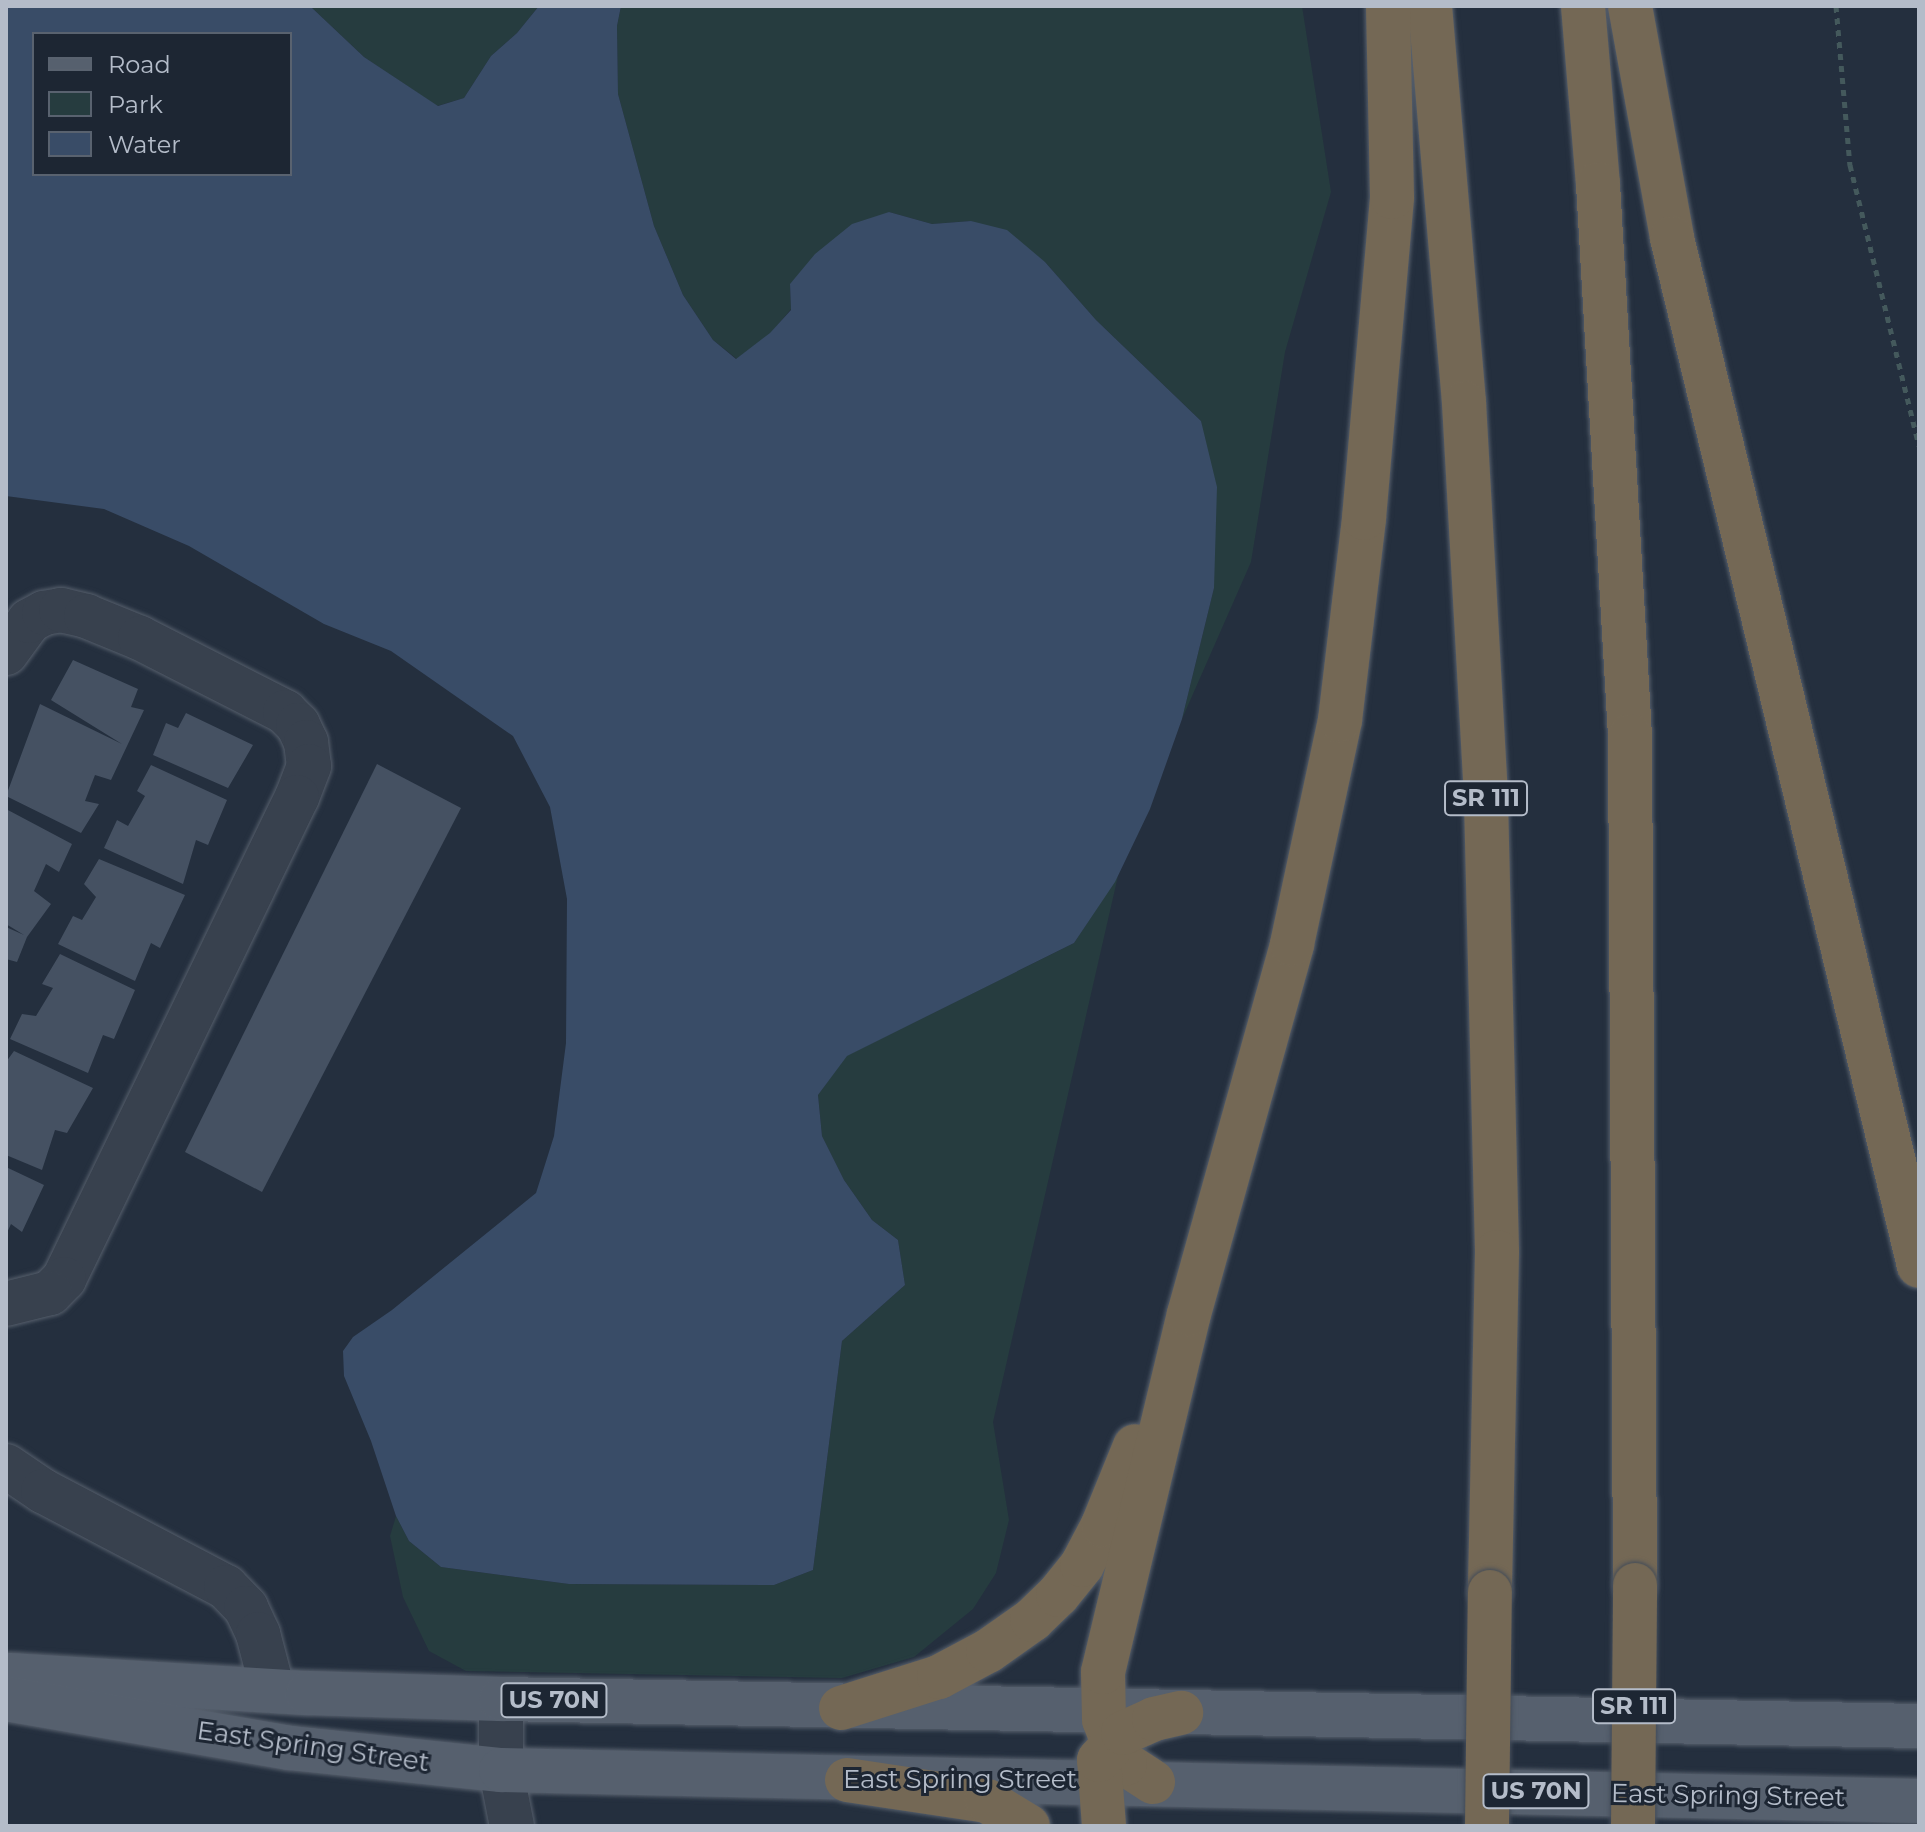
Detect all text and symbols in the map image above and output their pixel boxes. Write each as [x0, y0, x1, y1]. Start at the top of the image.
legend [32, 32, 292, 176]
text: Road [108, 50, 171, 79]
text: Park [108, 90, 163, 119]
text: Water [108, 130, 181, 159]
road number: SR 111 [1444, 778, 1528, 818]
road number: US 70N [500, 1680, 608, 1720]
road number: SR 111 [1592, 1686, 1676, 1726]
street label: East Spring Street [195, 1715, 431, 1779]
street label: East Spring Street [843, 1764, 1077, 1796]
road number: US 70N [1482, 1771, 1590, 1811]
street label: East Spring Street [1611, 1778, 1845, 1814]

